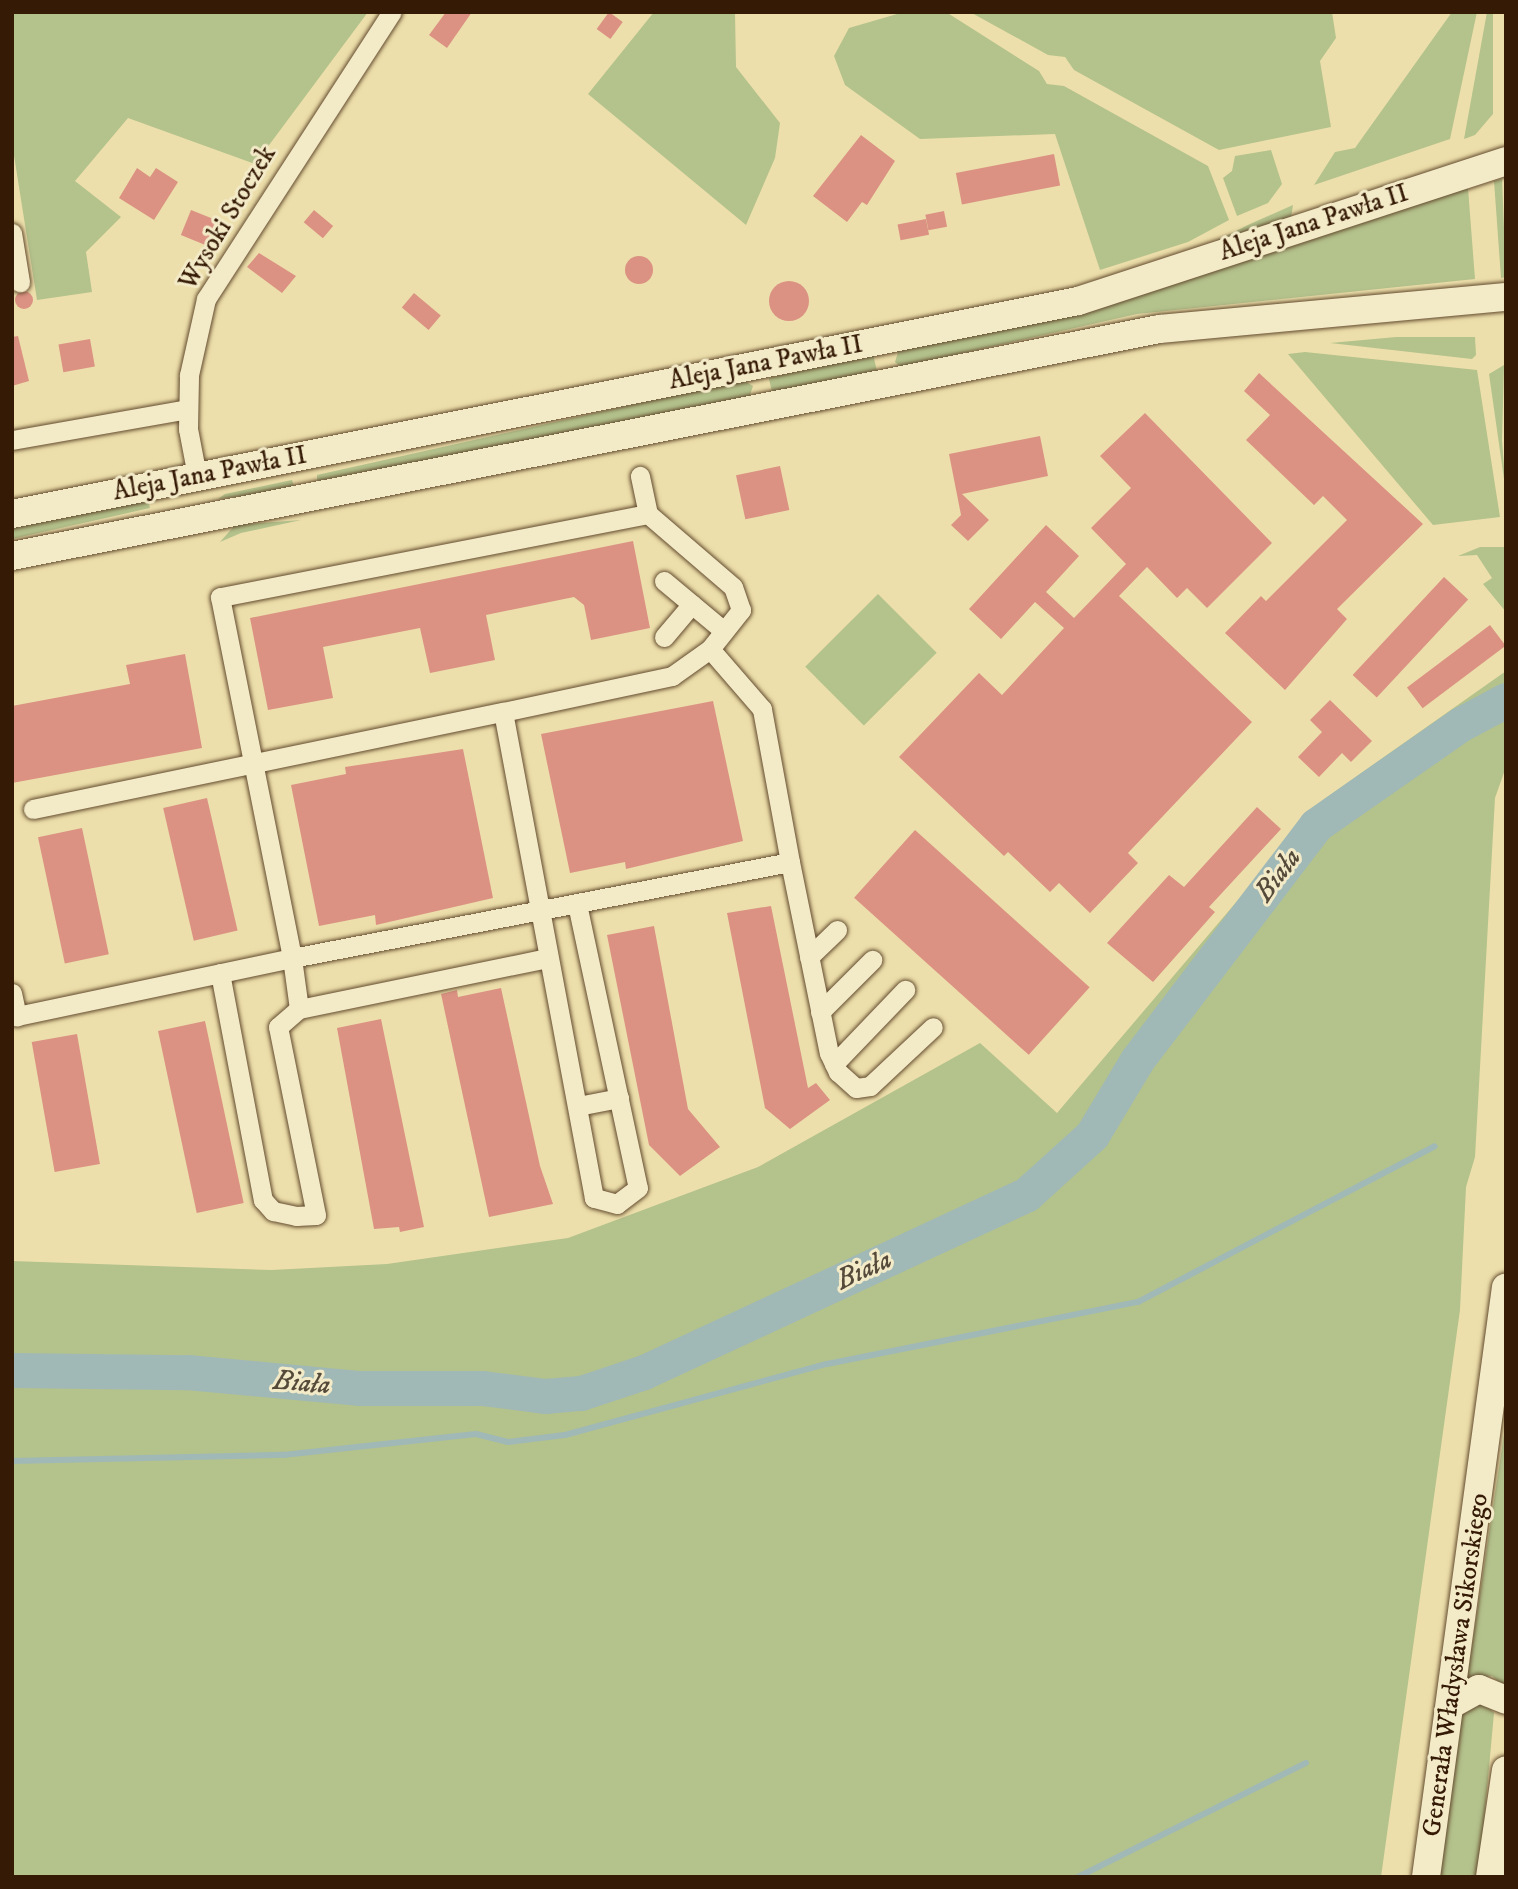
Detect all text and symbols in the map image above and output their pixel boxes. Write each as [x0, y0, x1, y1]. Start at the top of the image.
street label: Wysoki Stoczek [173, 140, 283, 296]
street label: Aleja Jana Pawła II [1215, 178, 1413, 268]
street label: Aleja Jana Pawła II [666, 329, 866, 397]
street label: Aleja Jana Pawła II [110, 440, 310, 508]
water label: Biała [1247, 842, 1309, 908]
water label: Biała [831, 1243, 897, 1297]
water label: Biała [272, 1364, 332, 1402]
street label: Generała Władysława Sikorskiego [1416, 1491, 1496, 1839]

